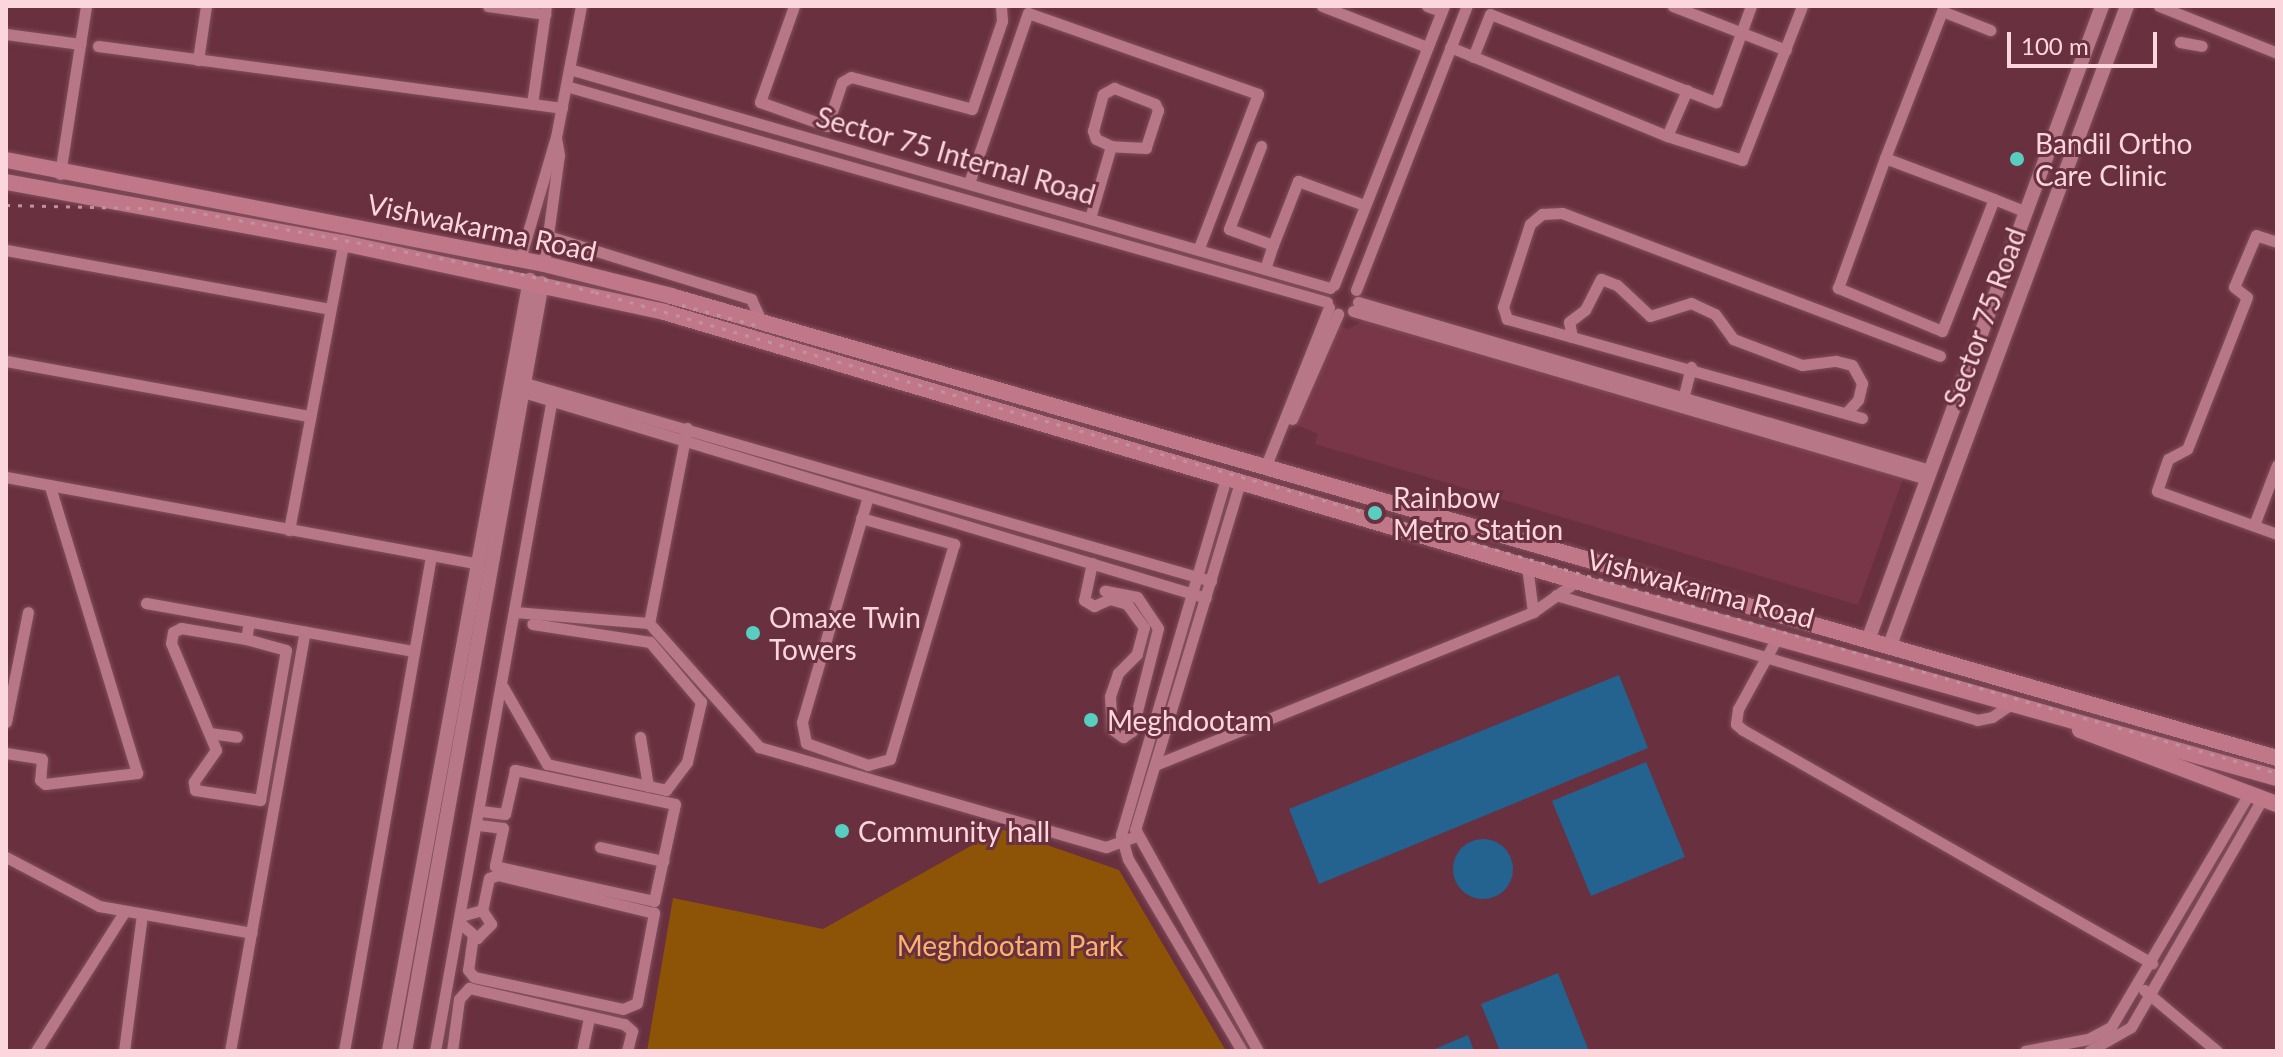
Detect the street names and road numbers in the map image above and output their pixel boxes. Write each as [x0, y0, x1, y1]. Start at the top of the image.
street label: Sector 75 Internal Road [812, 99, 1100, 211]
street label: Vishwakarma Road [364, 186, 600, 268]
street label: Sector 75 Road [1936, 223, 2032, 411]
street label: Vishwakarma Road [1584, 542, 1818, 634]

